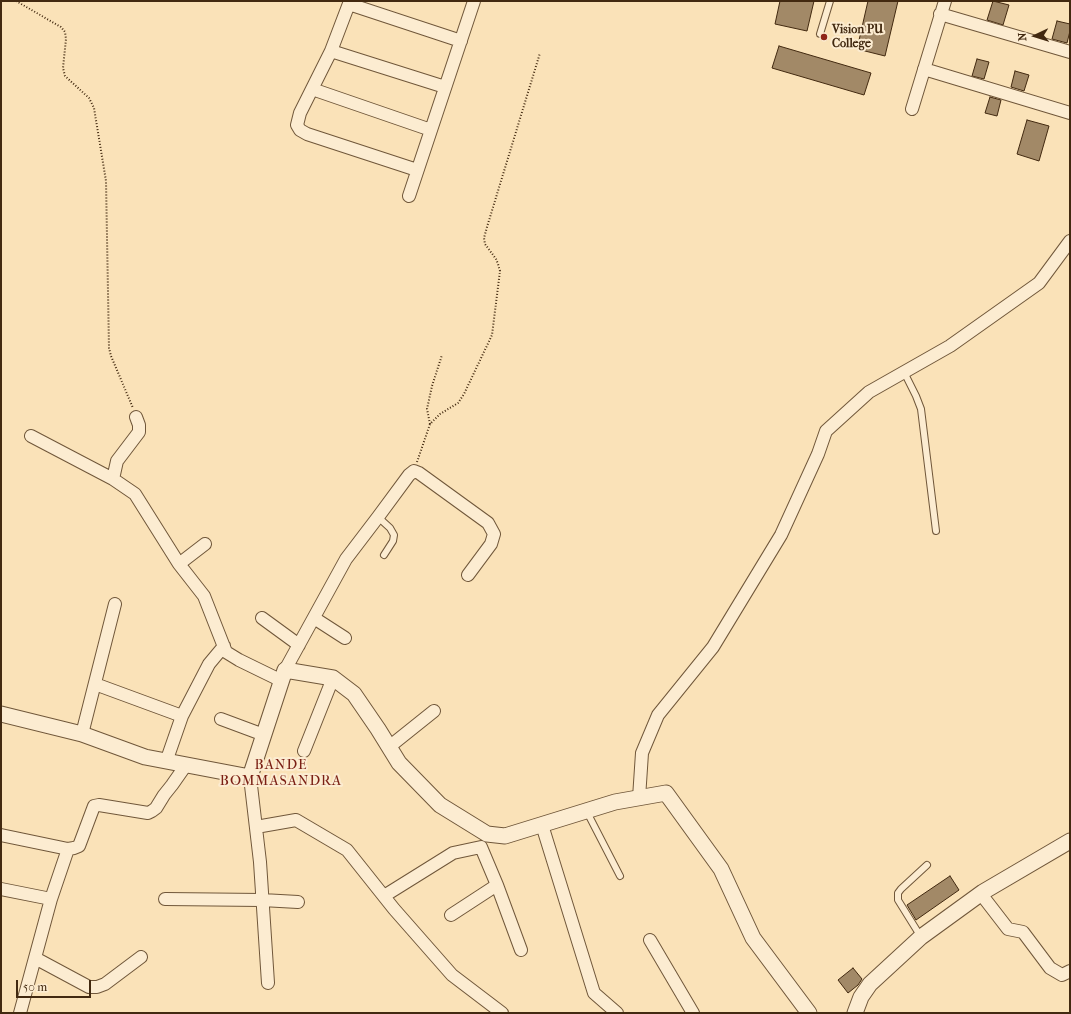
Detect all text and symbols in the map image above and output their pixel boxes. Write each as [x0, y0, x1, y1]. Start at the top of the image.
north arrow [1015, 16, 1055, 56]
place label: Vision PU College [832, 23, 883, 51]
marker: Vision PU College [819, 32, 829, 42]
text: N [1016, 32, 1029, 42]
district label: BANDE BOMMASANDRA [220, 758, 342, 790]
scale bar [18, 972, 93, 998]
text: 50 m [23, 980, 47, 994]

